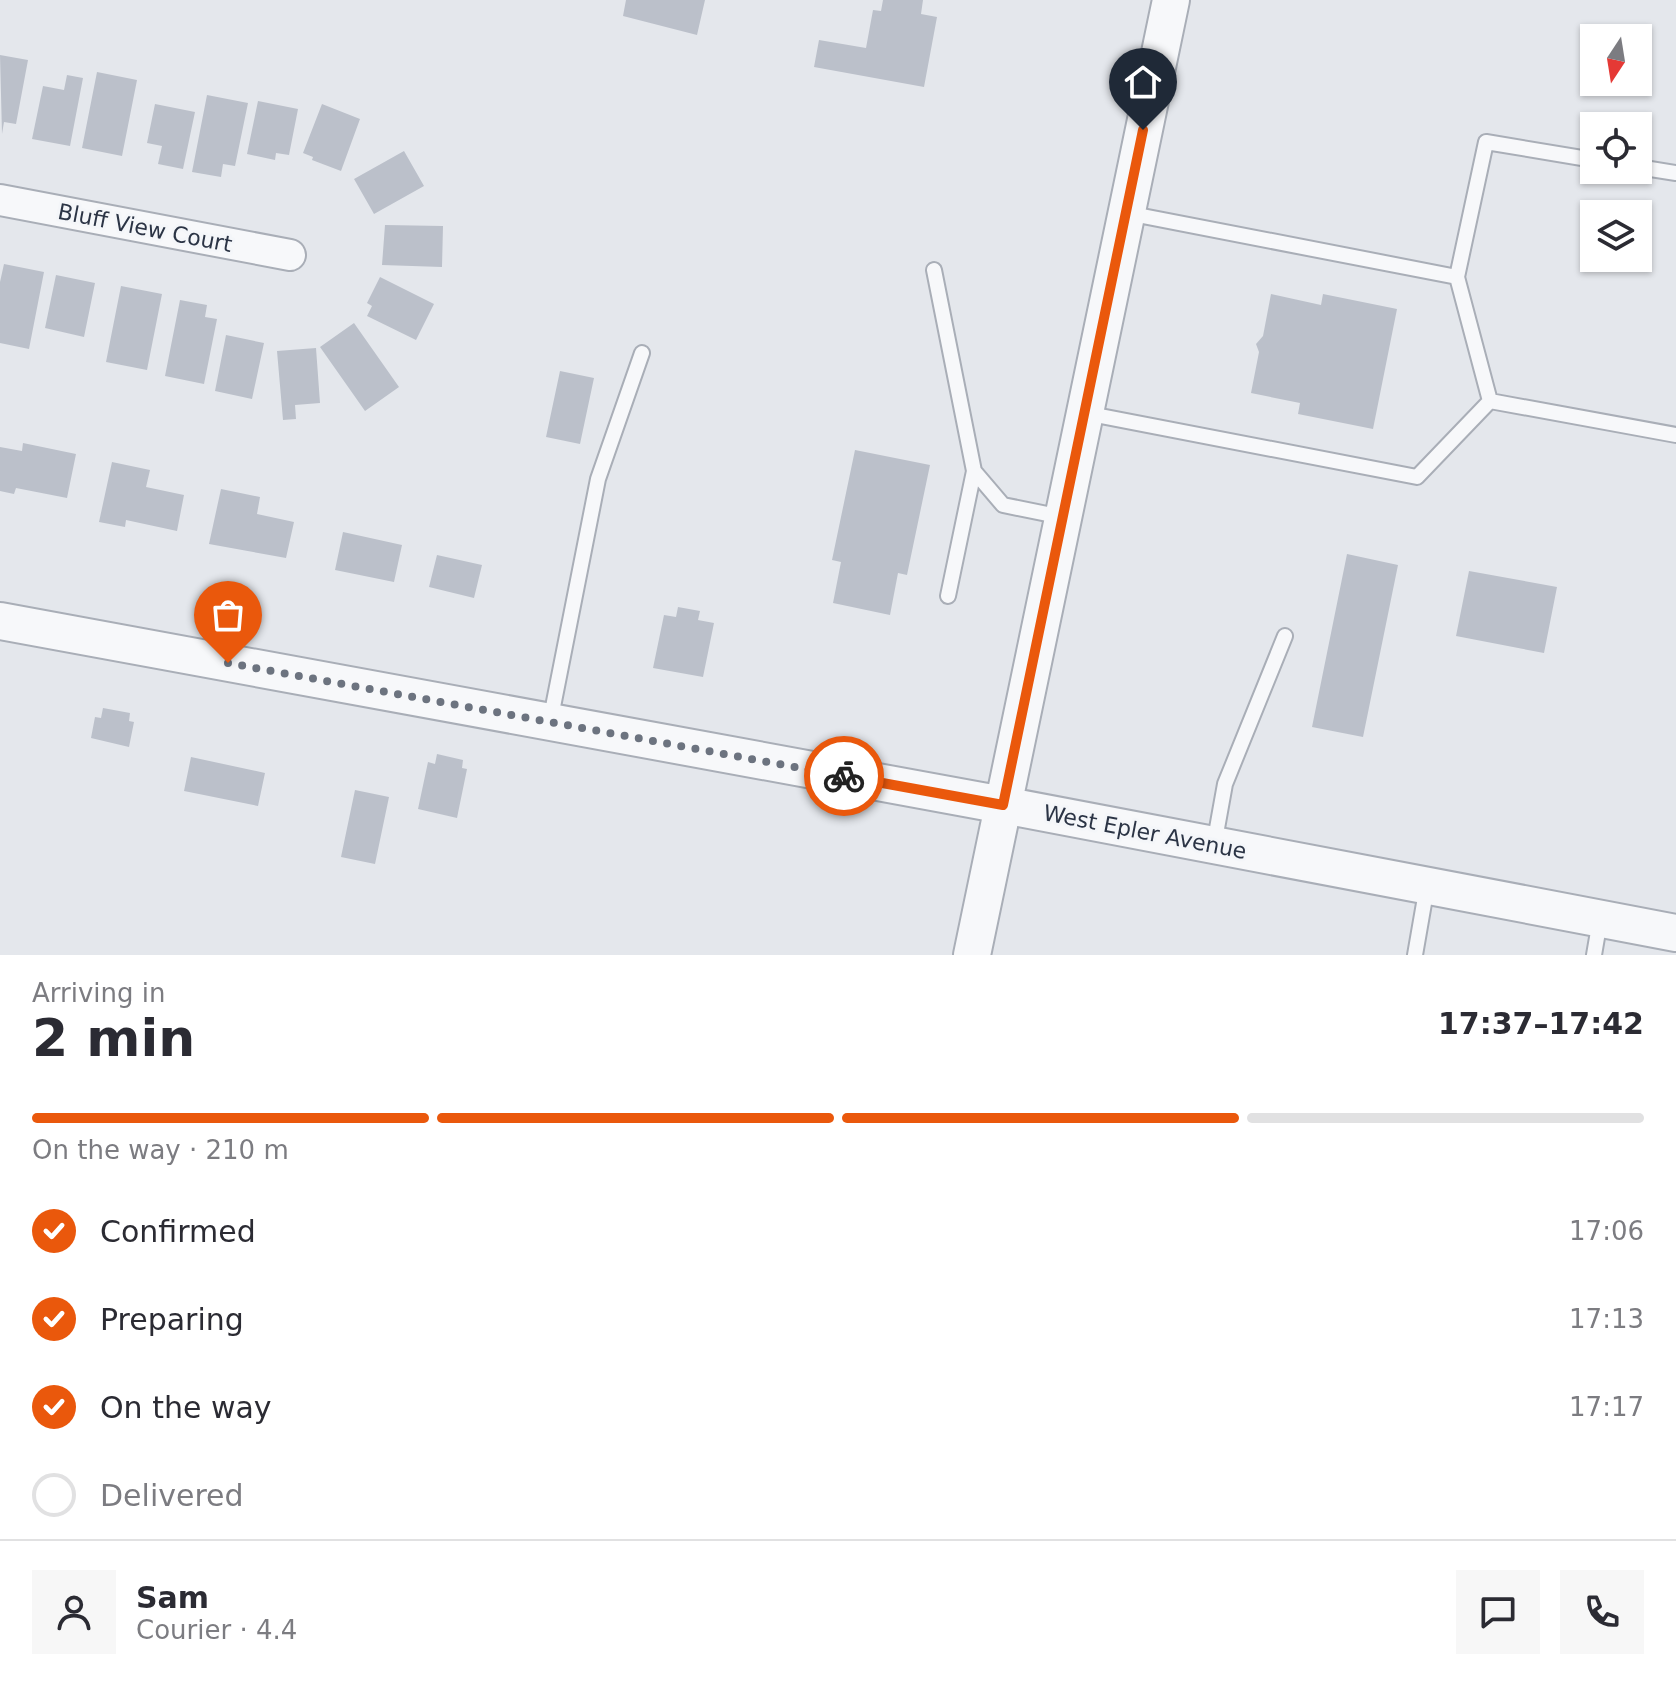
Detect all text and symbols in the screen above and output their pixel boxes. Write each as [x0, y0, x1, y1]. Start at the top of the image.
north arrow [1580, 24, 1652, 96]
map controls [1580, 24, 1652, 272]
pin [1109, 48, 1177, 130]
icon: home [1121, 60, 1165, 104]
button: locate [1580, 112, 1652, 184]
street label: Bluff View Court [56, 199, 235, 257]
button: layers [1580, 200, 1652, 272]
pin [194, 581, 262, 663]
icon: bag [206, 593, 250, 637]
courier [804, 736, 884, 816]
icon: bike [822, 754, 866, 798]
street label: West Epler Avenue [1041, 800, 1249, 864]
text: Arriving in [32, 978, 166, 1008]
text: 17:37–17:42 [1438, 1006, 1644, 1041]
text: 2 min [32, 1008, 195, 1068]
text: On the way · 210 m [32, 1135, 289, 1165]
icon: check [32, 1209, 76, 1253]
text: Confirmed [100, 1214, 256, 1249]
text: 17:06 [1569, 1216, 1644, 1246]
icon: check [32, 1297, 76, 1341]
text: Preparing [100, 1302, 244, 1337]
text: 17:13 [1569, 1304, 1644, 1334]
icon: check [32, 1385, 76, 1429]
text: On the way [100, 1390, 272, 1425]
text: 17:17 [1569, 1392, 1644, 1422]
text: Delivered [100, 1478, 244, 1513]
button: person [32, 1570, 116, 1654]
button: chat [1456, 1570, 1540, 1654]
button: phone [1560, 1570, 1644, 1654]
text: Sam [136, 1580, 209, 1615]
text: Courier · 4.4 [136, 1615, 297, 1645]

